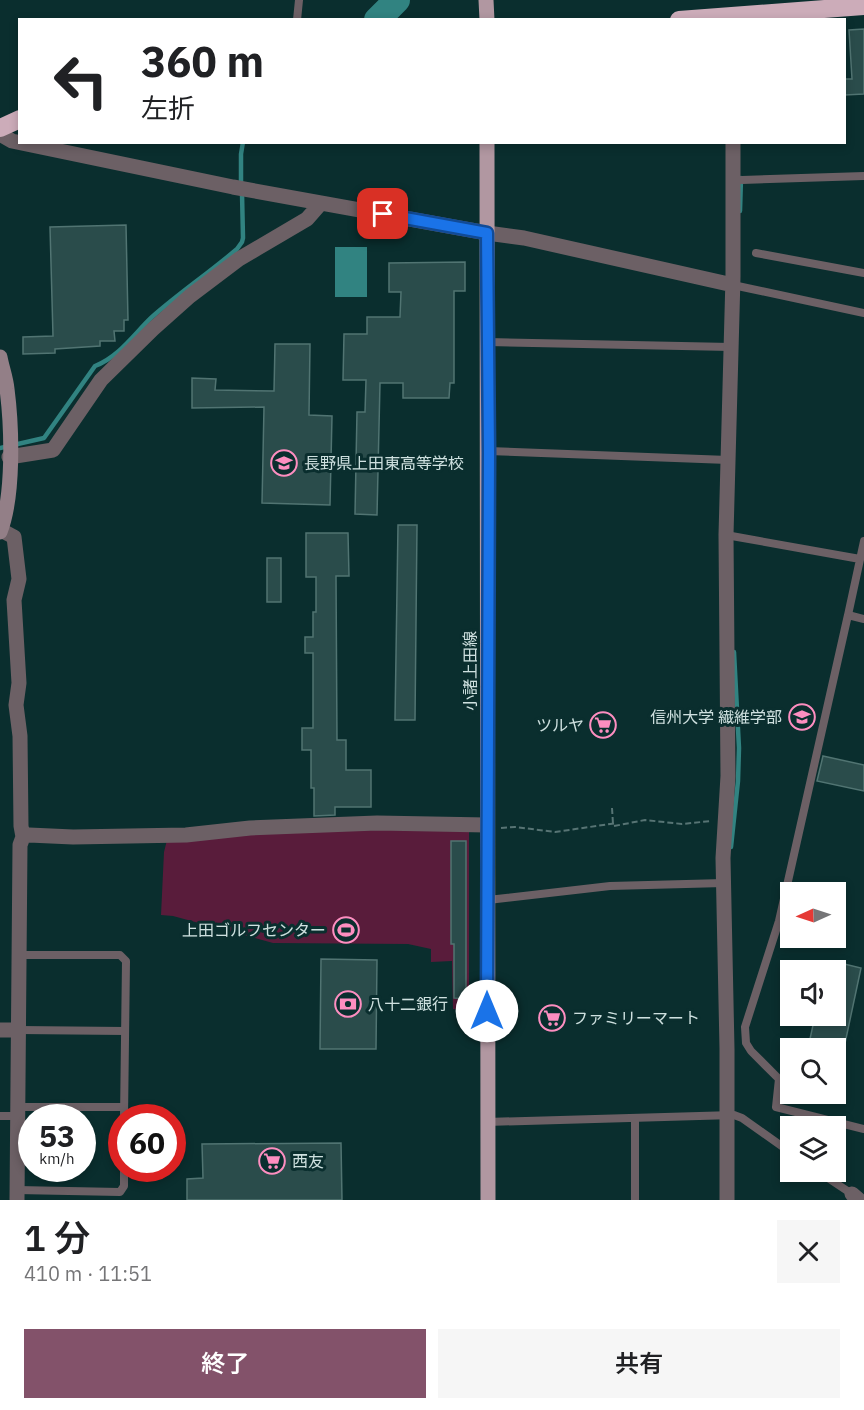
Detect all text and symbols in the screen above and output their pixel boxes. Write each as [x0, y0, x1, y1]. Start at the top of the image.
text: 360 m [141, 34, 264, 89]
icon: left [42, 42, 120, 120]
text: 左折 [141, 90, 195, 125]
pin [357, 188, 408, 239]
icon: arrive [366, 197, 399, 230]
school or university icon: 長野県上田東高等学校 [269, 448, 299, 478]
place label: 長野県上田東高等学校 [304, 453, 464, 473]
street label: 小諸上田線 [460, 631, 480, 711]
school or university icon: 信州大学 繊維学部 [787, 702, 817, 732]
place label: 信州大学 繊維学部 [650, 707, 782, 727]
supermarket icon: ツルヤ [588, 710, 618, 740]
place label: ツルヤ [536, 715, 584, 735]
north arrow [780, 882, 846, 948]
map controls [780, 882, 846, 1182]
sports icon: 上田ゴルフセンター [331, 915, 361, 945]
place label: 上田ゴルフセンター [182, 920, 326, 940]
button: sound [780, 960, 846, 1026]
position arrow [455, 979, 519, 1043]
bank icon: 八十二銀行 [333, 989, 363, 1019]
place label: 八十二銀行 [368, 994, 448, 1014]
supermarket icon: ファミリーマート [537, 1003, 567, 1033]
place label: ファミリーマート [572, 1008, 700, 1028]
button: search [780, 1038, 846, 1104]
speed limit sign: 60 [108, 1104, 186, 1182]
text: 53 [39, 1116, 75, 1155]
button: layers [780, 1116, 846, 1182]
supermarket icon: 西友 [257, 1146, 287, 1176]
text: km/h [39, 1149, 75, 1168]
place label: 西友 [292, 1151, 324, 1171]
text: 1 分 [24, 1214, 90, 1261]
button: close [777, 1220, 840, 1283]
text: 410 m · 11:51 [24, 1260, 152, 1287]
button: 終了 [24, 1329, 426, 1398]
button: 共有 [438, 1329, 840, 1398]

